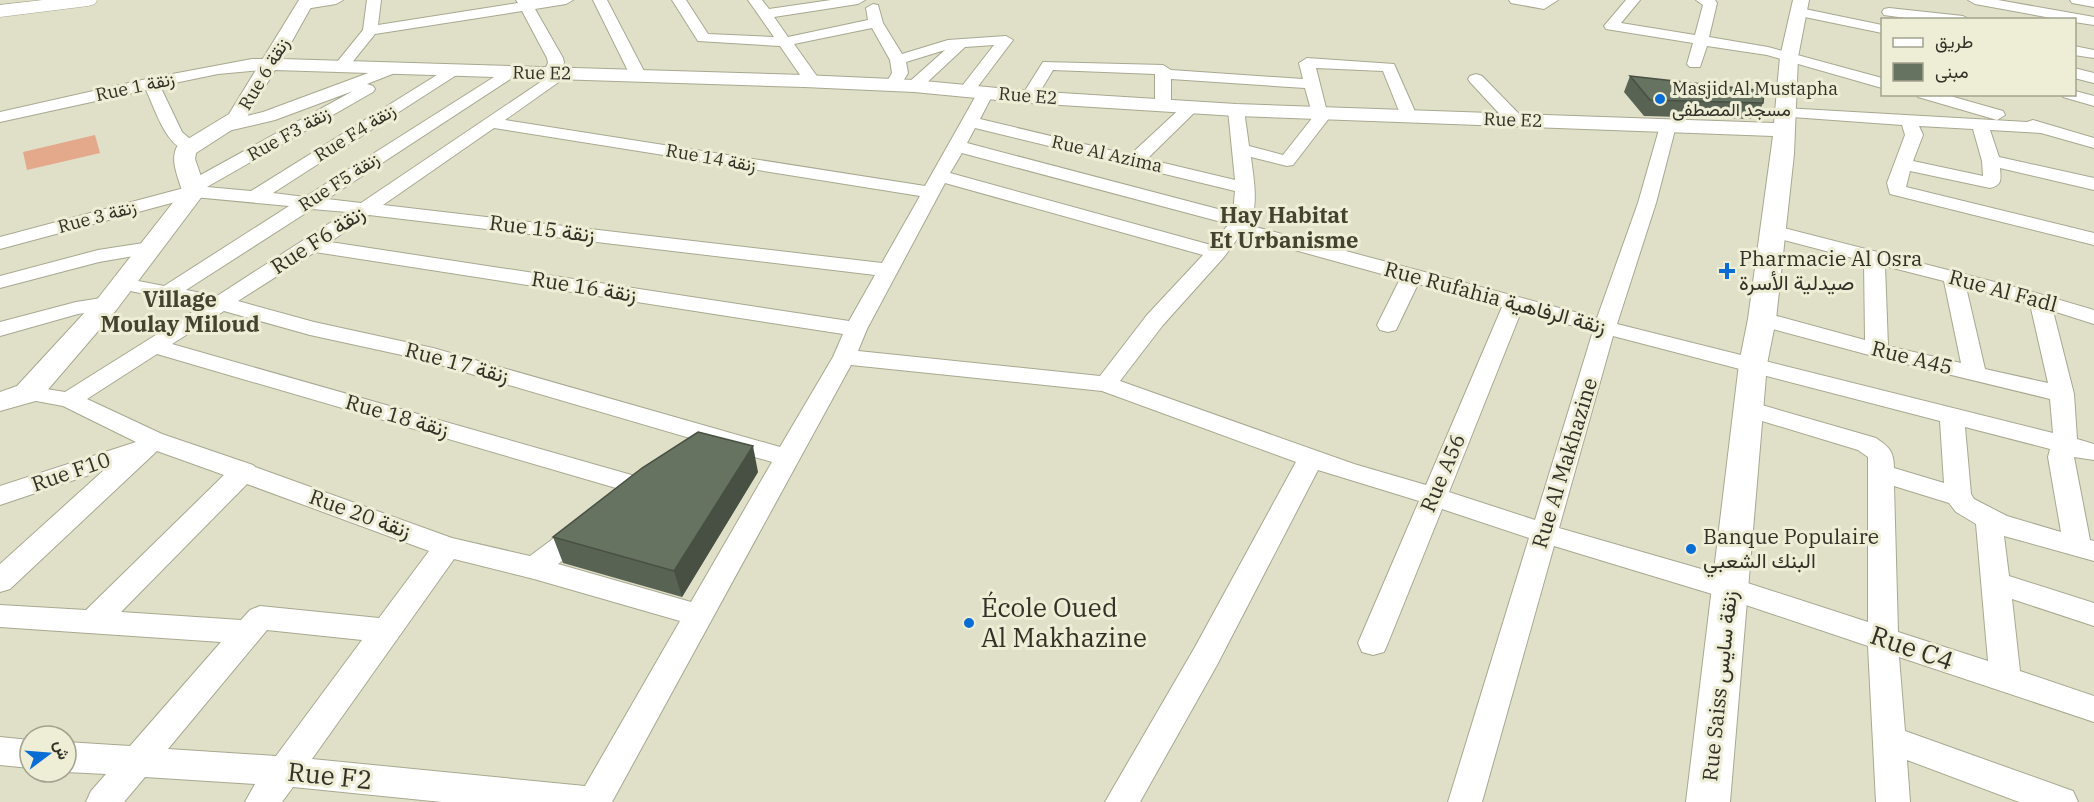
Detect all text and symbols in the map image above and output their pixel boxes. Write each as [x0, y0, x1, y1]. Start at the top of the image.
legend [1881, 18, 2076, 96]
text: طريق [1935, 30, 1973, 53]
street label: Rue 6 زنقة [233, 33, 294, 114]
street label: Rue E2 [512, 60, 572, 85]
text: مبنى [1935, 60, 1969, 83]
street label: Rue 1 زنقة [93, 67, 177, 106]
place label: Masjid Al Mustapha مسجد المصطفى [1672, 77, 1838, 121]
street label: Rue E2 [997, 81, 1059, 110]
marker: Masjid Al Mustapha مسجد المصطفى [1653, 92, 1667, 106]
street label: Rue F4 زنقة [310, 99, 400, 167]
street label: Rue F3 زنقة [243, 101, 334, 166]
street label: Rue E2 [1483, 107, 1543, 132]
street label: Rue Al Azima [1049, 130, 1165, 177]
street label: Rue 14 زنقة [664, 138, 758, 177]
street label: Rue F5 زنقة [294, 147, 383, 216]
street label: Rue 3 زنقة [55, 195, 139, 238]
street label: Rue F6 زنقة [265, 198, 370, 280]
district label: Hay Habitat Et Urbanisme [1209, 200, 1359, 254]
street label: Rue 15 زنقة [488, 208, 597, 248]
place label: Pharmacie Al Osra صيدلية الأسرة [1739, 244, 1922, 296]
street label: Rue Rufahia زنقة الرفاهية [1381, 254, 1609, 340]
street label: Rue Al Fadl [1946, 262, 2061, 318]
street label: Rue 16 زنقة [529, 264, 639, 308]
marker: Pharmacie Al Osra صيدلية الأسرة [1720, 264, 1734, 278]
district label: Village Moulay Miloud [100, 284, 260, 338]
street label: Rue A45 [1869, 333, 1956, 381]
street label: Rue 17 زنقة [402, 335, 512, 389]
street label: Rue Al Makhazine [1525, 374, 1603, 551]
street label: Rue 18 زنقة [342, 387, 452, 443]
street label: Rue A56 [1413, 429, 1471, 516]
street label: Rue F10 [28, 445, 114, 498]
street label: Rue 20 زنقة [306, 482, 415, 544]
place label: Banque Populaire البنك الشعبي [1703, 522, 1879, 578]
marker: Banque Populaire البنك الشعبي [1684, 542, 1698, 556]
street label: Rue Saiss زنقة سايس [1695, 589, 1743, 783]
place label: École Oued Al Makhazine [981, 590, 1147, 654]
marker: École Oued Al Makhazine [962, 616, 976, 630]
street label: Rue C4 [1866, 617, 1958, 677]
north arrow [18, 724, 78, 784]
text: ش [50, 738, 75, 762]
street label: Rue F2 [286, 754, 374, 796]

